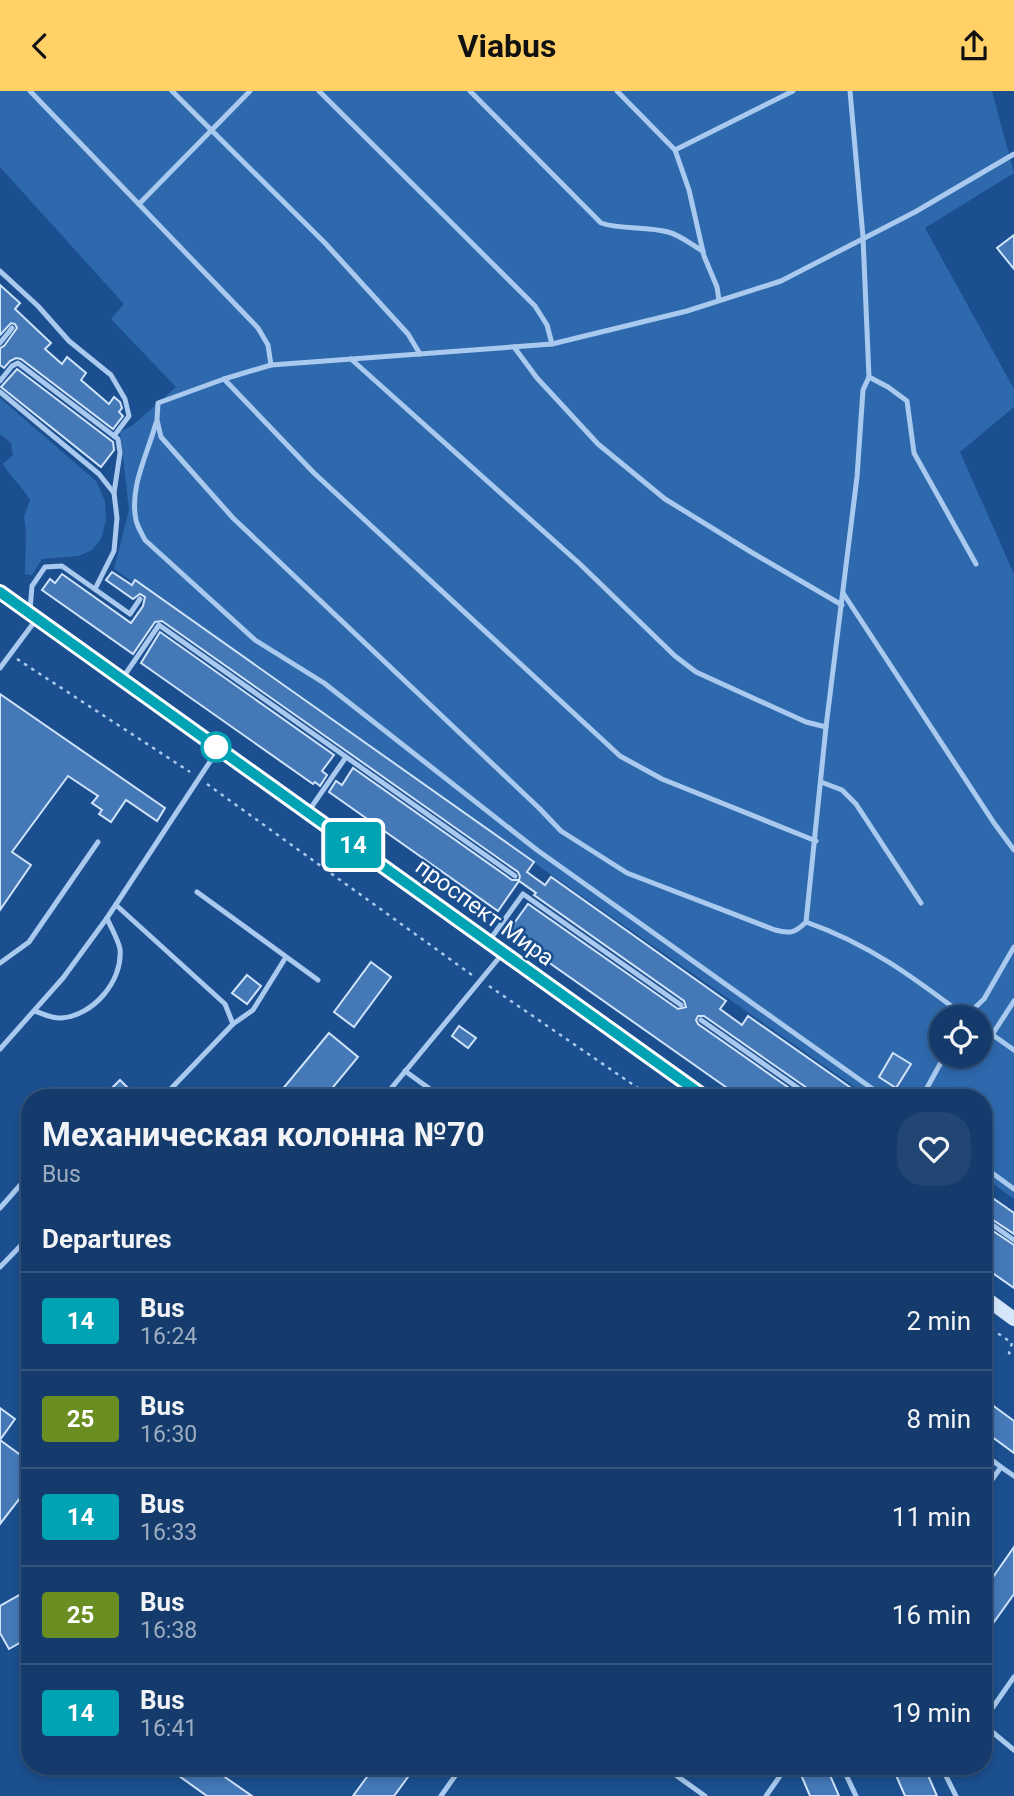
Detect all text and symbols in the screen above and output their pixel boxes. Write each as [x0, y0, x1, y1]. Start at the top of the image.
icon: back [21, 27, 59, 65]
text: Viabus [458, 27, 556, 65]
icon: share [955, 27, 993, 65]
unlabelled marker [201, 732, 231, 762]
line badge: 14 [322, 822, 384, 868]
text: 14 [339, 831, 367, 859]
street label: проспект Мира [410, 853, 559, 972]
map controls [929, 1005, 992, 1068]
button: locate [929, 1005, 992, 1068]
button: heart [897, 1112, 971, 1186]
text: Механическая колонна №70 [42, 1115, 485, 1154]
text: Bus [42, 1161, 81, 1188]
text: Departures [42, 1224, 172, 1254]
text: Bus [140, 1293, 185, 1323]
text: 2 min [906, 1306, 971, 1336]
text: 14 [67, 1307, 94, 1335]
text: 16:24 [140, 1323, 197, 1350]
text: Bus [140, 1391, 185, 1421]
text: 8 min [906, 1404, 971, 1434]
text: 25 [67, 1405, 94, 1433]
text: 16:30 [140, 1421, 197, 1448]
text: Bus [140, 1489, 185, 1519]
text: 11 min [892, 1502, 971, 1532]
text: 14 [67, 1503, 94, 1531]
text: 16:33 [140, 1519, 197, 1546]
text: Bus [140, 1587, 185, 1617]
text: 16 min [892, 1600, 971, 1630]
text: 25 [67, 1601, 94, 1629]
text: 16:38 [140, 1617, 197, 1644]
text: Bus [140, 1685, 185, 1715]
text: 19 min [892, 1698, 971, 1728]
text: 14 [67, 1699, 94, 1727]
text: 16:41 [140, 1715, 197, 1742]

